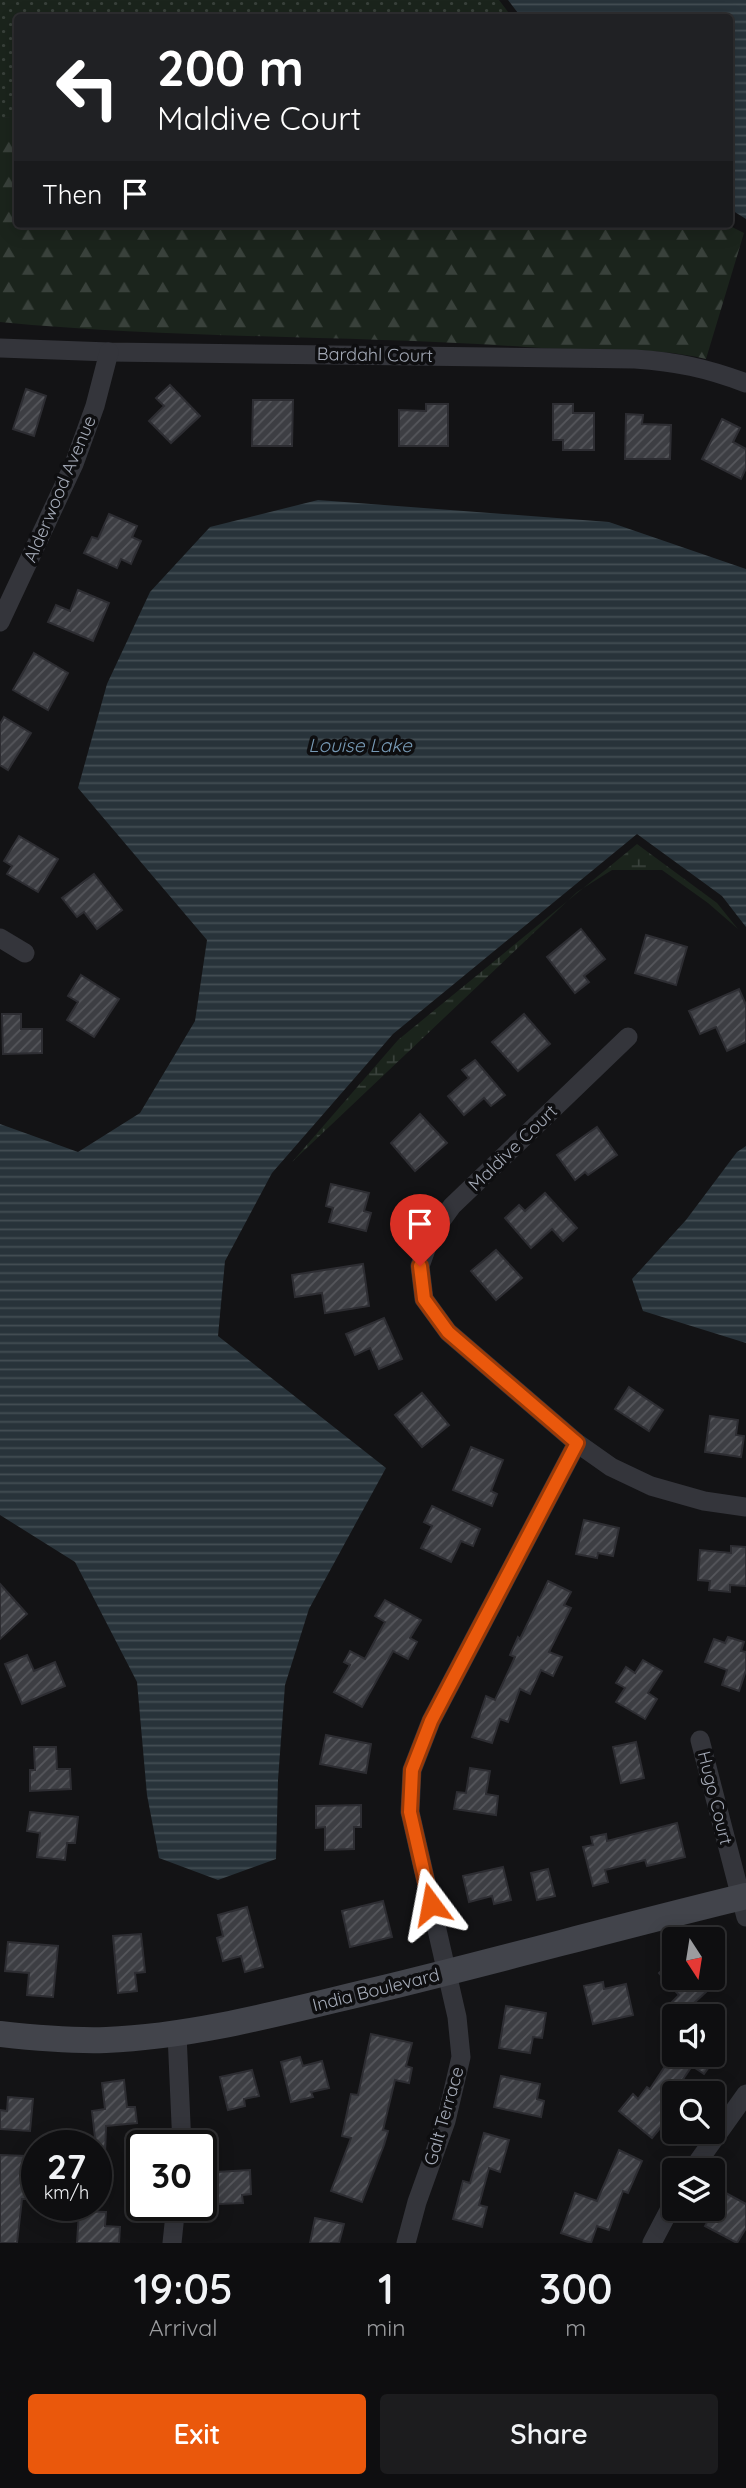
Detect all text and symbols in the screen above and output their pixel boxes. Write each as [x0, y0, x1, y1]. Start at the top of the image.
text: 200 m [157, 37, 304, 98]
icon: left [42, 42, 133, 133]
text: Maldive Court [157, 98, 361, 138]
icon: arrive [116, 175, 154, 213]
text: Then [42, 178, 102, 211]
street label: Bardahl Court [317, 342, 433, 367]
street label: Alderwood Avenue [18, 412, 101, 566]
water label: Louise Lake [308, 733, 413, 757]
street label: Maldive Court [463, 1099, 562, 1196]
pin [390, 1194, 450, 1266]
icon: arrive [401, 1205, 439, 1243]
street label: Hugo Court [693, 1749, 738, 1847]
position arrow [394, 1867, 468, 1941]
north arrow [662, 1927, 724, 1990]
map controls [662, 1927, 725, 2221]
street label: India Boulevard [310, 1963, 442, 2016]
button: sound [662, 2004, 725, 2067]
street label: Galt Terrace [418, 2064, 469, 2168]
button: search [662, 2081, 725, 2144]
speed limit sign: 30 [126, 2130, 217, 2221]
text: 27 [47, 2144, 86, 2188]
button: layers [662, 2158, 725, 2221]
text: km/h [44, 2181, 89, 2204]
text: 19:05 [133, 2262, 233, 2315]
text: 1 [378, 2262, 394, 2315]
text: 300 [539, 2262, 613, 2315]
text: Arrival [149, 2313, 218, 2342]
text: min [366, 2313, 406, 2342]
text: m [565, 2313, 586, 2342]
button: Exit [28, 2394, 366, 2474]
button: Share [380, 2394, 718, 2474]

